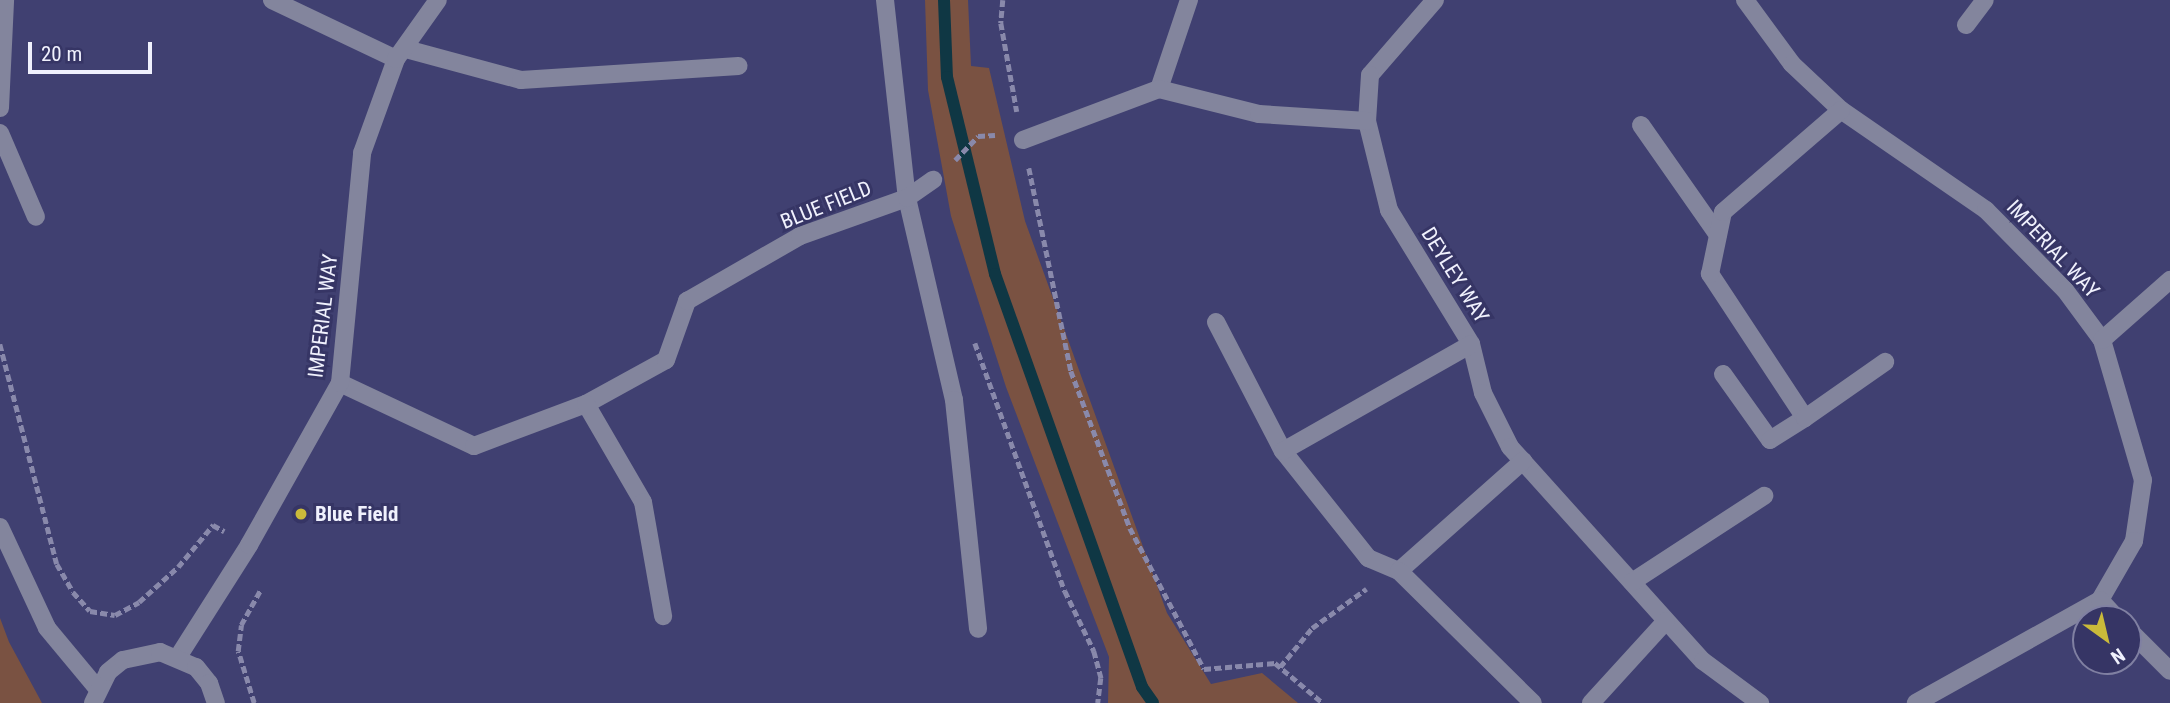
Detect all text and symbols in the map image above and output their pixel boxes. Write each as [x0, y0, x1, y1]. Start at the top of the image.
scale bar [32, 28, 156, 72]
text: 20 m [41, 42, 82, 66]
street label: BLUE FIELD [777, 175, 875, 235]
street label: IMPERIAL WAY [2001, 195, 2105, 303]
street label: DEYLEY WAY [1416, 223, 1494, 327]
street label: IMPERIAL WAY [303, 253, 343, 379]
place label: Blue Field [315, 501, 398, 527]
marker: Blue Field [293, 506, 309, 522]
north arrow [2072, 605, 2142, 675]
text: N [2107, 643, 2129, 669]

